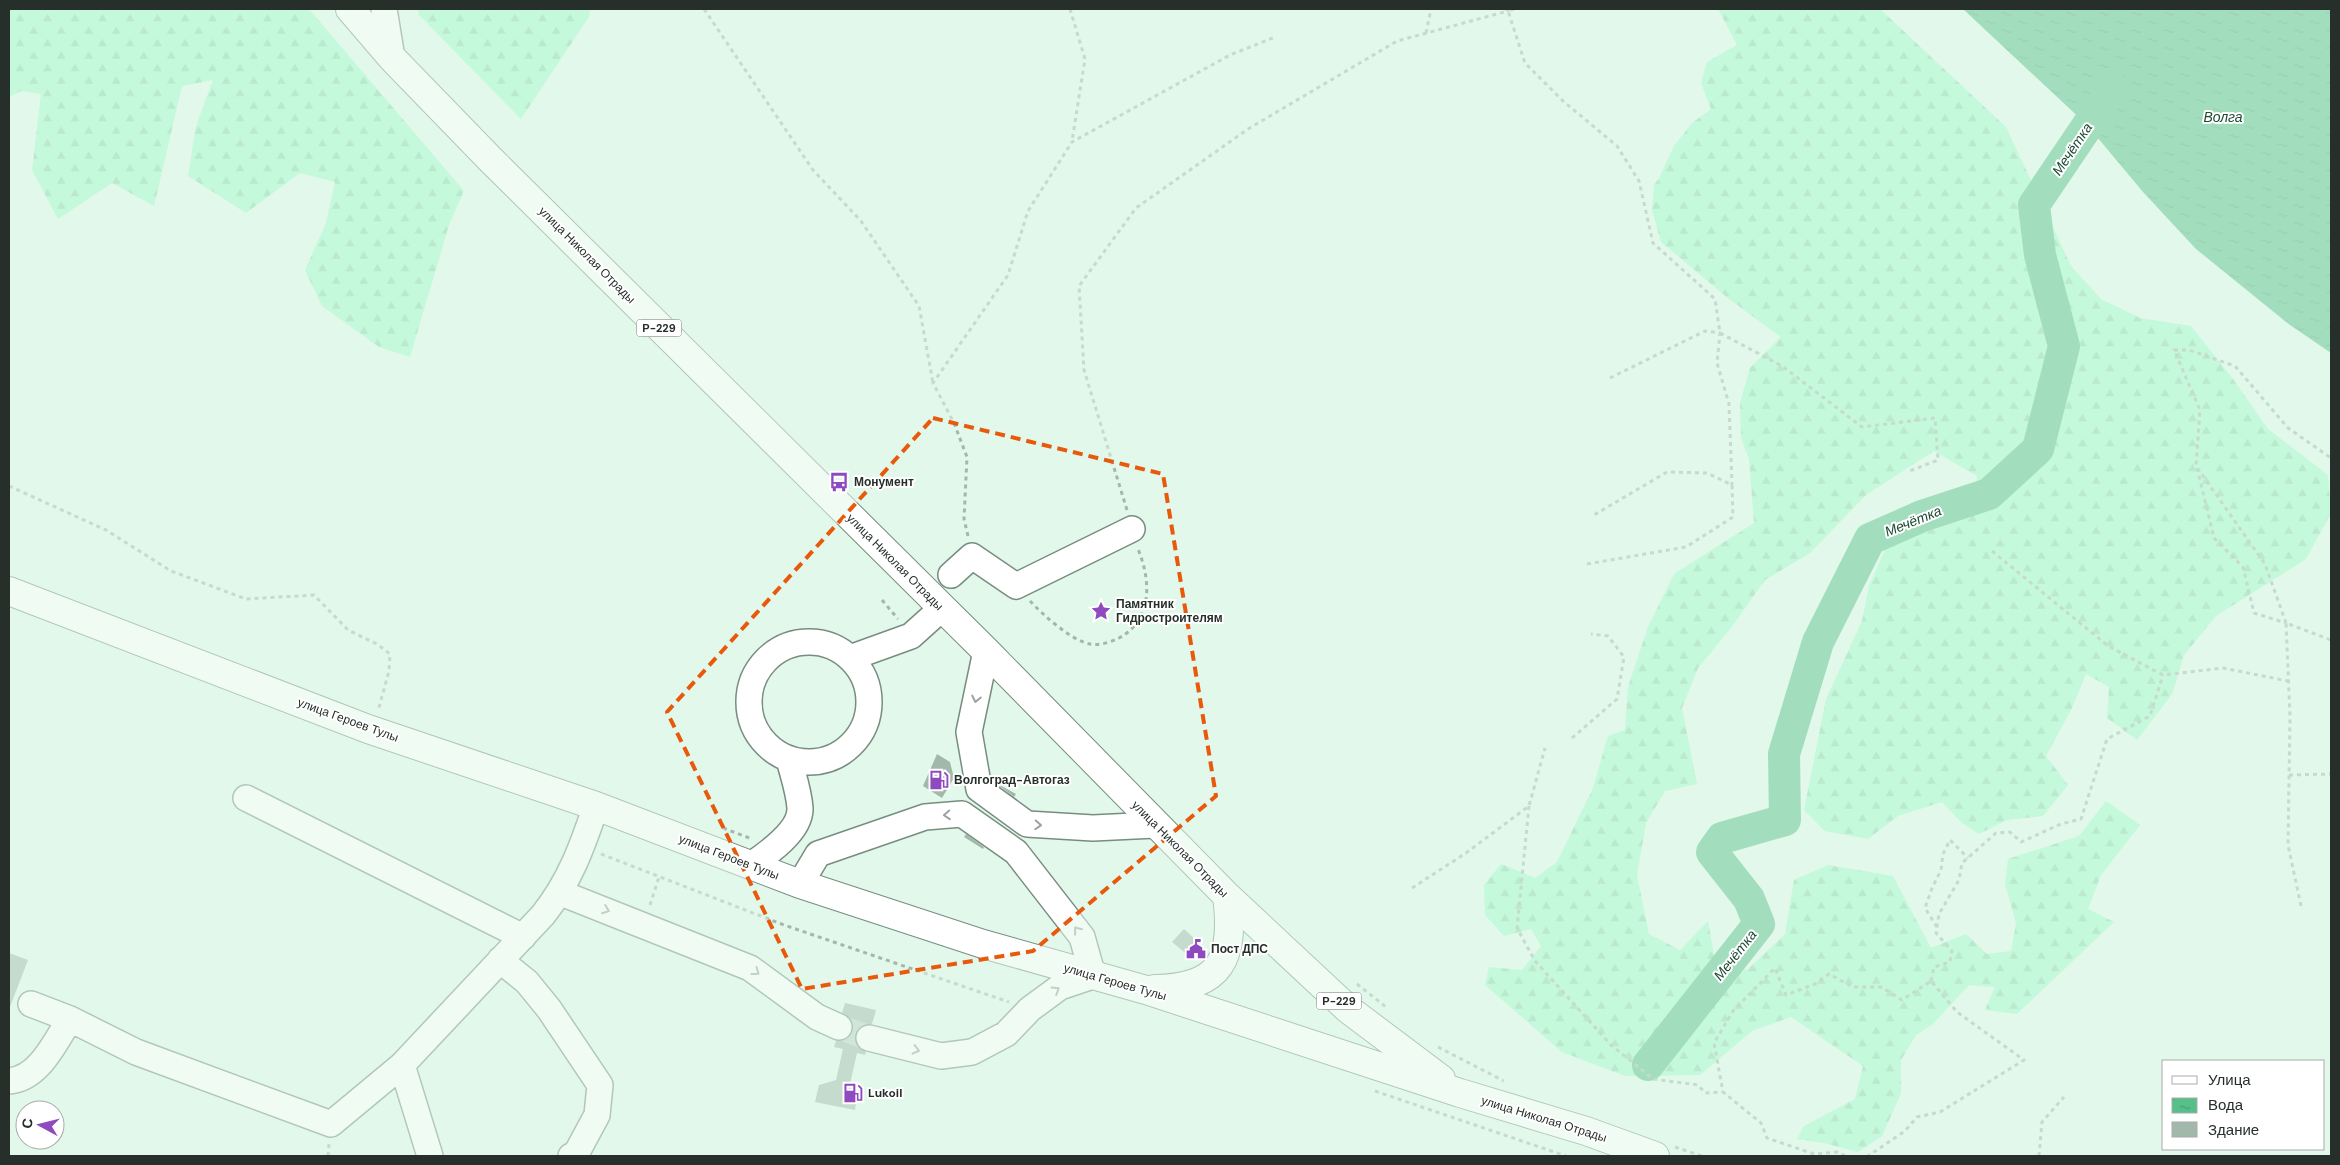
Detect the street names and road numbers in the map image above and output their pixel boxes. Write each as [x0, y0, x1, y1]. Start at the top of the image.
street label: улица Николая Отрады [535, 203, 639, 307]
road number: Р-229 [636, 319, 682, 336]
street label: улица Николая Отрады [843, 510, 947, 614]
street label: улица Героев Тулы [295, 694, 401, 746]
street label: улица Николая Отрады [1128, 797, 1232, 901]
street label: улица Героев Тулы [677, 831, 781, 883]
street label: улица Героев Тулы [1062, 960, 1168, 1004]
road number: Р-229 [1316, 992, 1362, 1009]
street label: улица Николая Отрады [1479, 1092, 1609, 1146]

